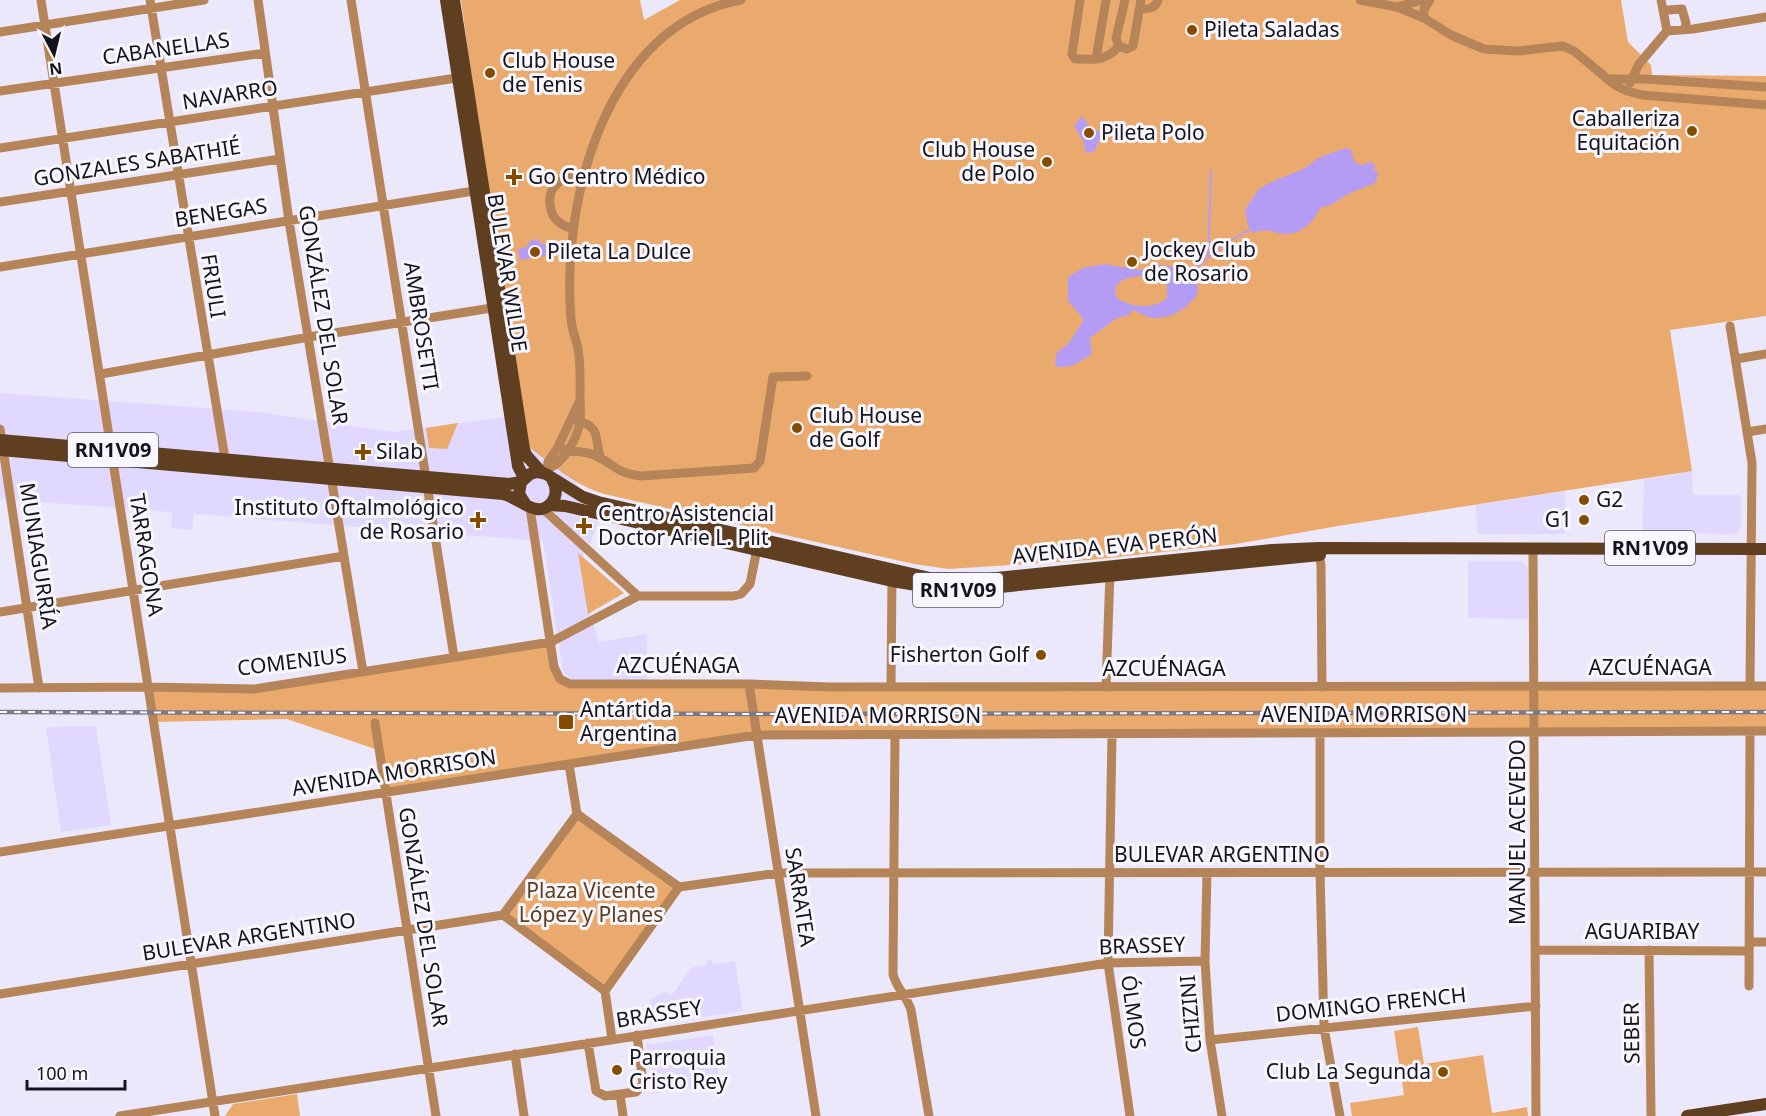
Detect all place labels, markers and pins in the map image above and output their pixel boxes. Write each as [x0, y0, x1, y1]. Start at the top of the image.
place label: Pileta Saladas [1204, 15, 1339, 43]
marker: Pileta Saladas [1185, 23, 1199, 37]
place label: Club House de Tenis [502, 46, 615, 98]
marker: Club House de Tenis [483, 66, 497, 80]
place label: Caballeriza Equitación [1572, 104, 1680, 156]
place label: Pileta Polo [1101, 118, 1205, 146]
marker: Caballeriza Equitación [1685, 124, 1699, 138]
marker: Pileta Polo [1082, 126, 1096, 140]
place label: Club House de Polo [922, 135, 1035, 187]
marker: Club House de Polo [1040, 155, 1054, 169]
place label: Go Centro Médico [528, 162, 706, 190]
marker: Go Centro Médico [505, 168, 523, 186]
place label: Jockey Club de Rosario [1142, 235, 1256, 287]
place label: Pileta La Dulce [547, 237, 691, 265]
marker: Pileta La Dulce [528, 245, 542, 259]
marker: Jockey Club de Rosario [1125, 255, 1139, 269]
place label: Club House de Golf [809, 401, 922, 453]
marker: Club House de Golf [790, 421, 804, 435]
place label: Silab [376, 437, 423, 465]
marker: Silab [354, 443, 372, 461]
place label: G2 [1596, 485, 1623, 513]
place label: Instituto Oftalmológico de Rosario [235, 493, 464, 545]
marker: G2 [1577, 493, 1591, 507]
place label: Centro Asistencial Doctor Arie L. Plit [598, 499, 774, 551]
place label: G1 [1545, 505, 1572, 533]
marker: Instituto Oftalmológico de Rosario [469, 511, 487, 529]
marker: G1 [1577, 513, 1591, 527]
marker: Centro Asistencial Doctor Arie L. Plit [575, 517, 593, 535]
place label: Fisherton Golf [890, 640, 1031, 668]
marker: Fisherton Golf [1034, 648, 1048, 662]
place label: Antártida Argentina [580, 695, 677, 747]
marker: Antártida Argentina [557, 713, 575, 731]
place label: Parroquia Cristo Rey [629, 1043, 728, 1095]
place label: Club La Segunda [1266, 1057, 1431, 1085]
marker: Parroquia Cristo Rey [610, 1063, 624, 1077]
marker: Club La Segunda [1436, 1065, 1450, 1079]

